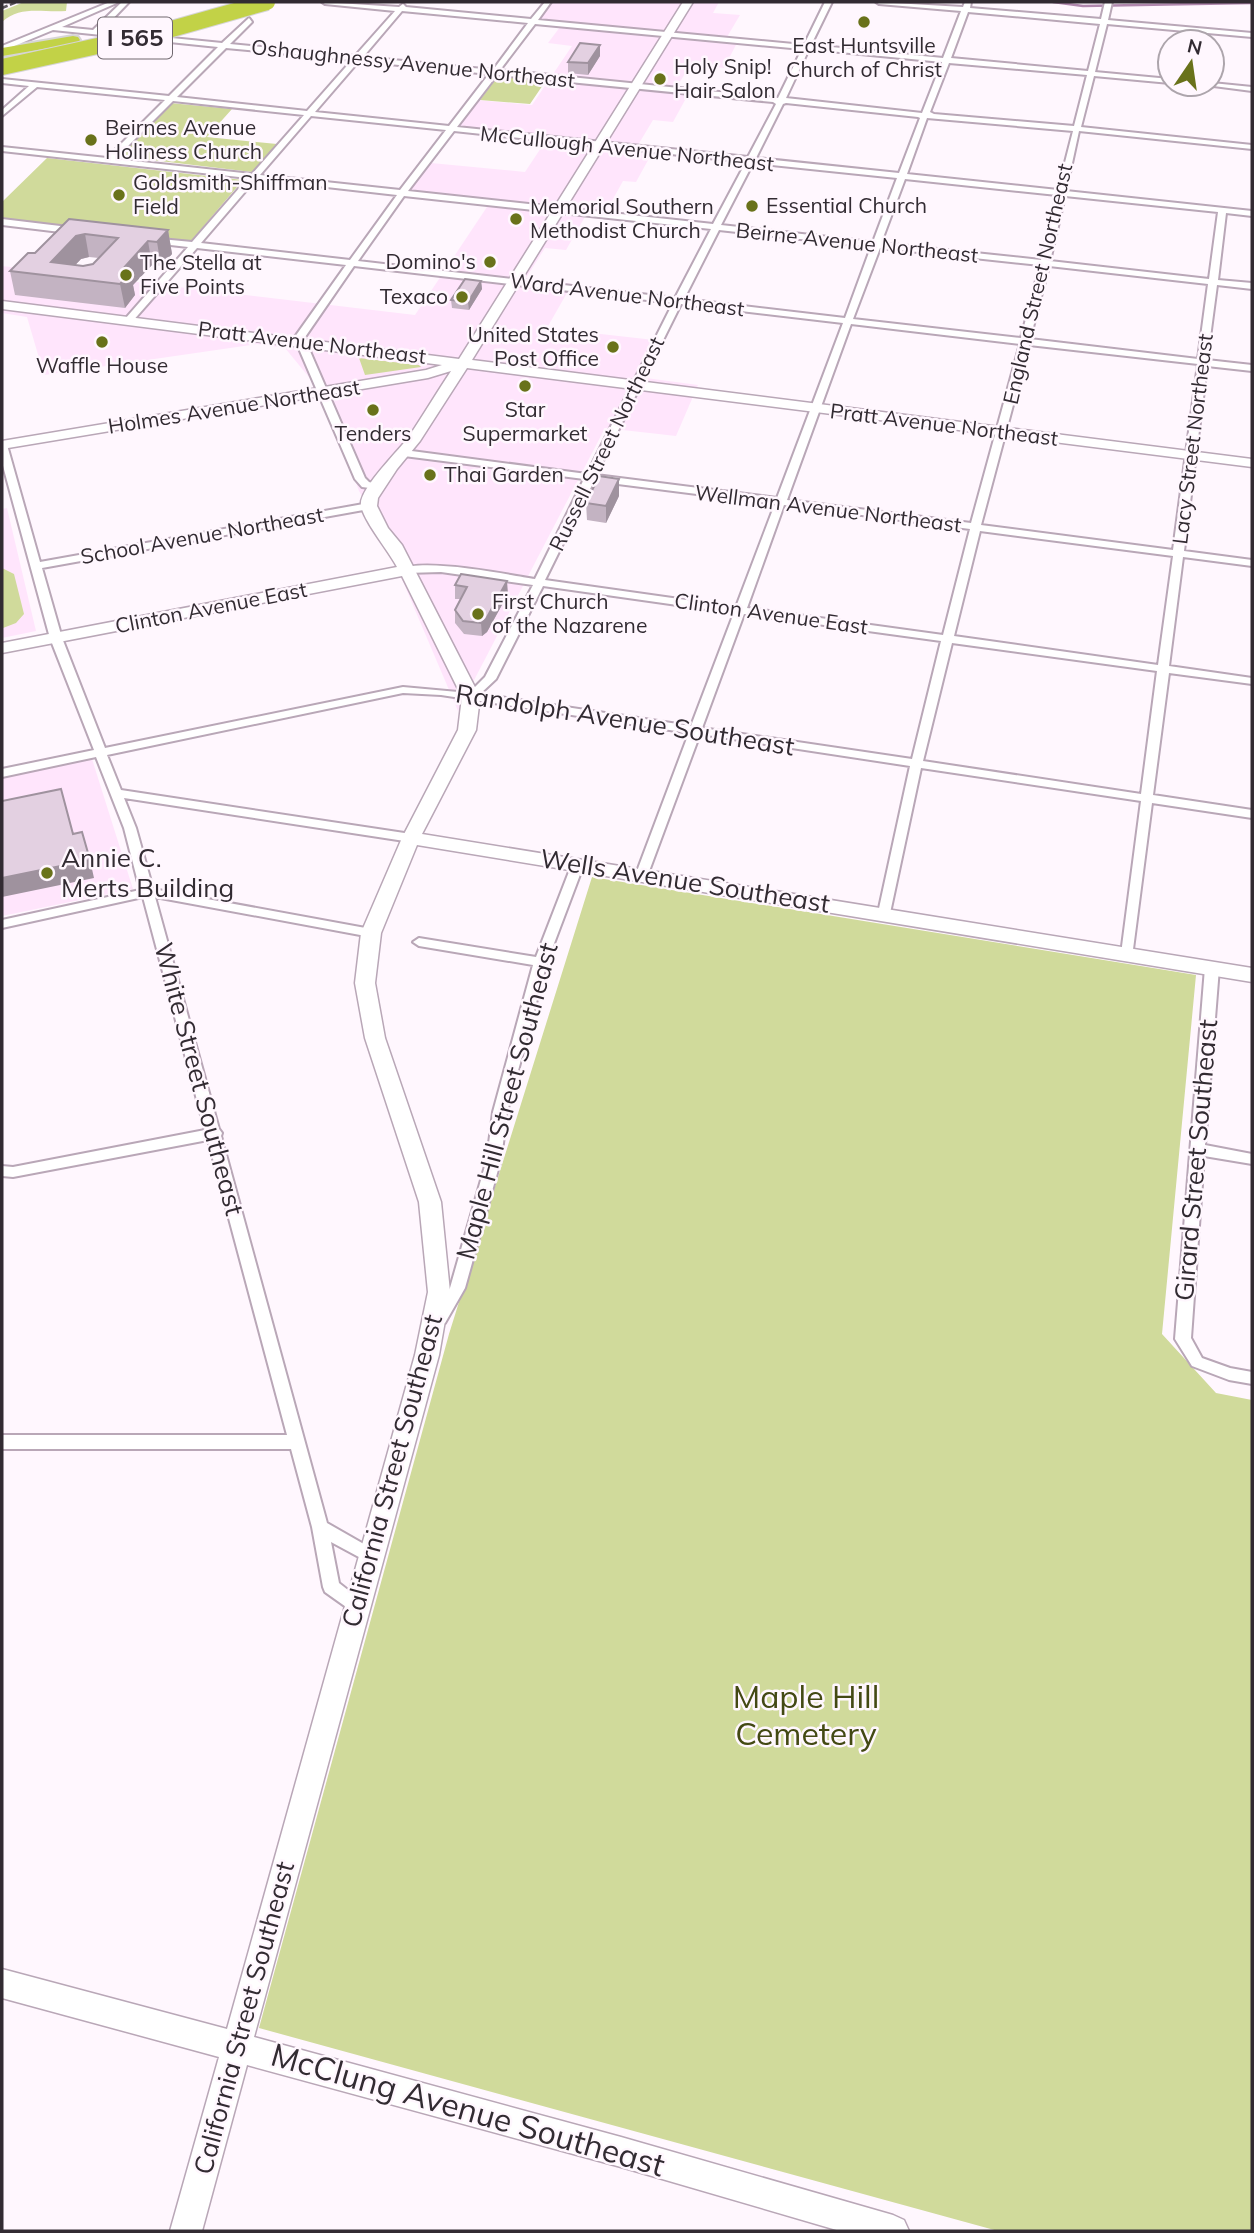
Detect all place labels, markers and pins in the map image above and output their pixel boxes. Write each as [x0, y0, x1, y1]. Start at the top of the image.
marker: East Huntsville Church of Christ [856, 14, 872, 30]
place label: East Huntsville Church of Christ [786, 32, 942, 82]
place label: Holy Snip! Hair Salon [674, 53, 776, 103]
marker: Holy Snip! Hair Salon [652, 71, 668, 87]
place label: Beirnes Avenue Holiness Church [105, 114, 262, 164]
marker: Beirnes Avenue Holiness Church [83, 132, 99, 148]
place label: Goldsmith-Shiffman Field [133, 169, 328, 219]
marker: Goldsmith-Shiffman Field [111, 187, 127, 203]
place label: Essential Church [766, 192, 927, 218]
place label: Memorial Southern Methodist Church [530, 193, 714, 243]
marker: Essential Church [744, 198, 760, 214]
marker: Memorial Southern Methodist Church [508, 211, 524, 227]
place label: Domino's [386, 248, 476, 274]
place label: The Stella at Five Points [140, 249, 262, 299]
marker: Domino's [482, 254, 498, 270]
marker: The Stella at Five Points [118, 267, 134, 283]
place label: Texaco [380, 283, 448, 309]
marker: Texaco [454, 289, 470, 305]
place label: United States Post Office [468, 321, 599, 371]
marker: Waffle House [94, 334, 110, 350]
marker: United States Post Office [605, 339, 621, 355]
place label: Waffle House [36, 352, 168, 378]
marker: Star Supermarket [517, 378, 533, 394]
place label: Star Supermarket [463, 396, 587, 446]
marker: Tenders [365, 402, 381, 418]
place label: Tenders [335, 420, 411, 446]
place label: Thai Garden [444, 461, 564, 487]
marker: Thai Garden [422, 467, 438, 483]
place label: First Church of the Nazarene [492, 588, 647, 638]
marker: First Church of the Nazarene [470, 606, 486, 622]
place label: Annie C. Merts Building [61, 841, 234, 904]
marker: Annie C. Merts Building [39, 865, 55, 881]

